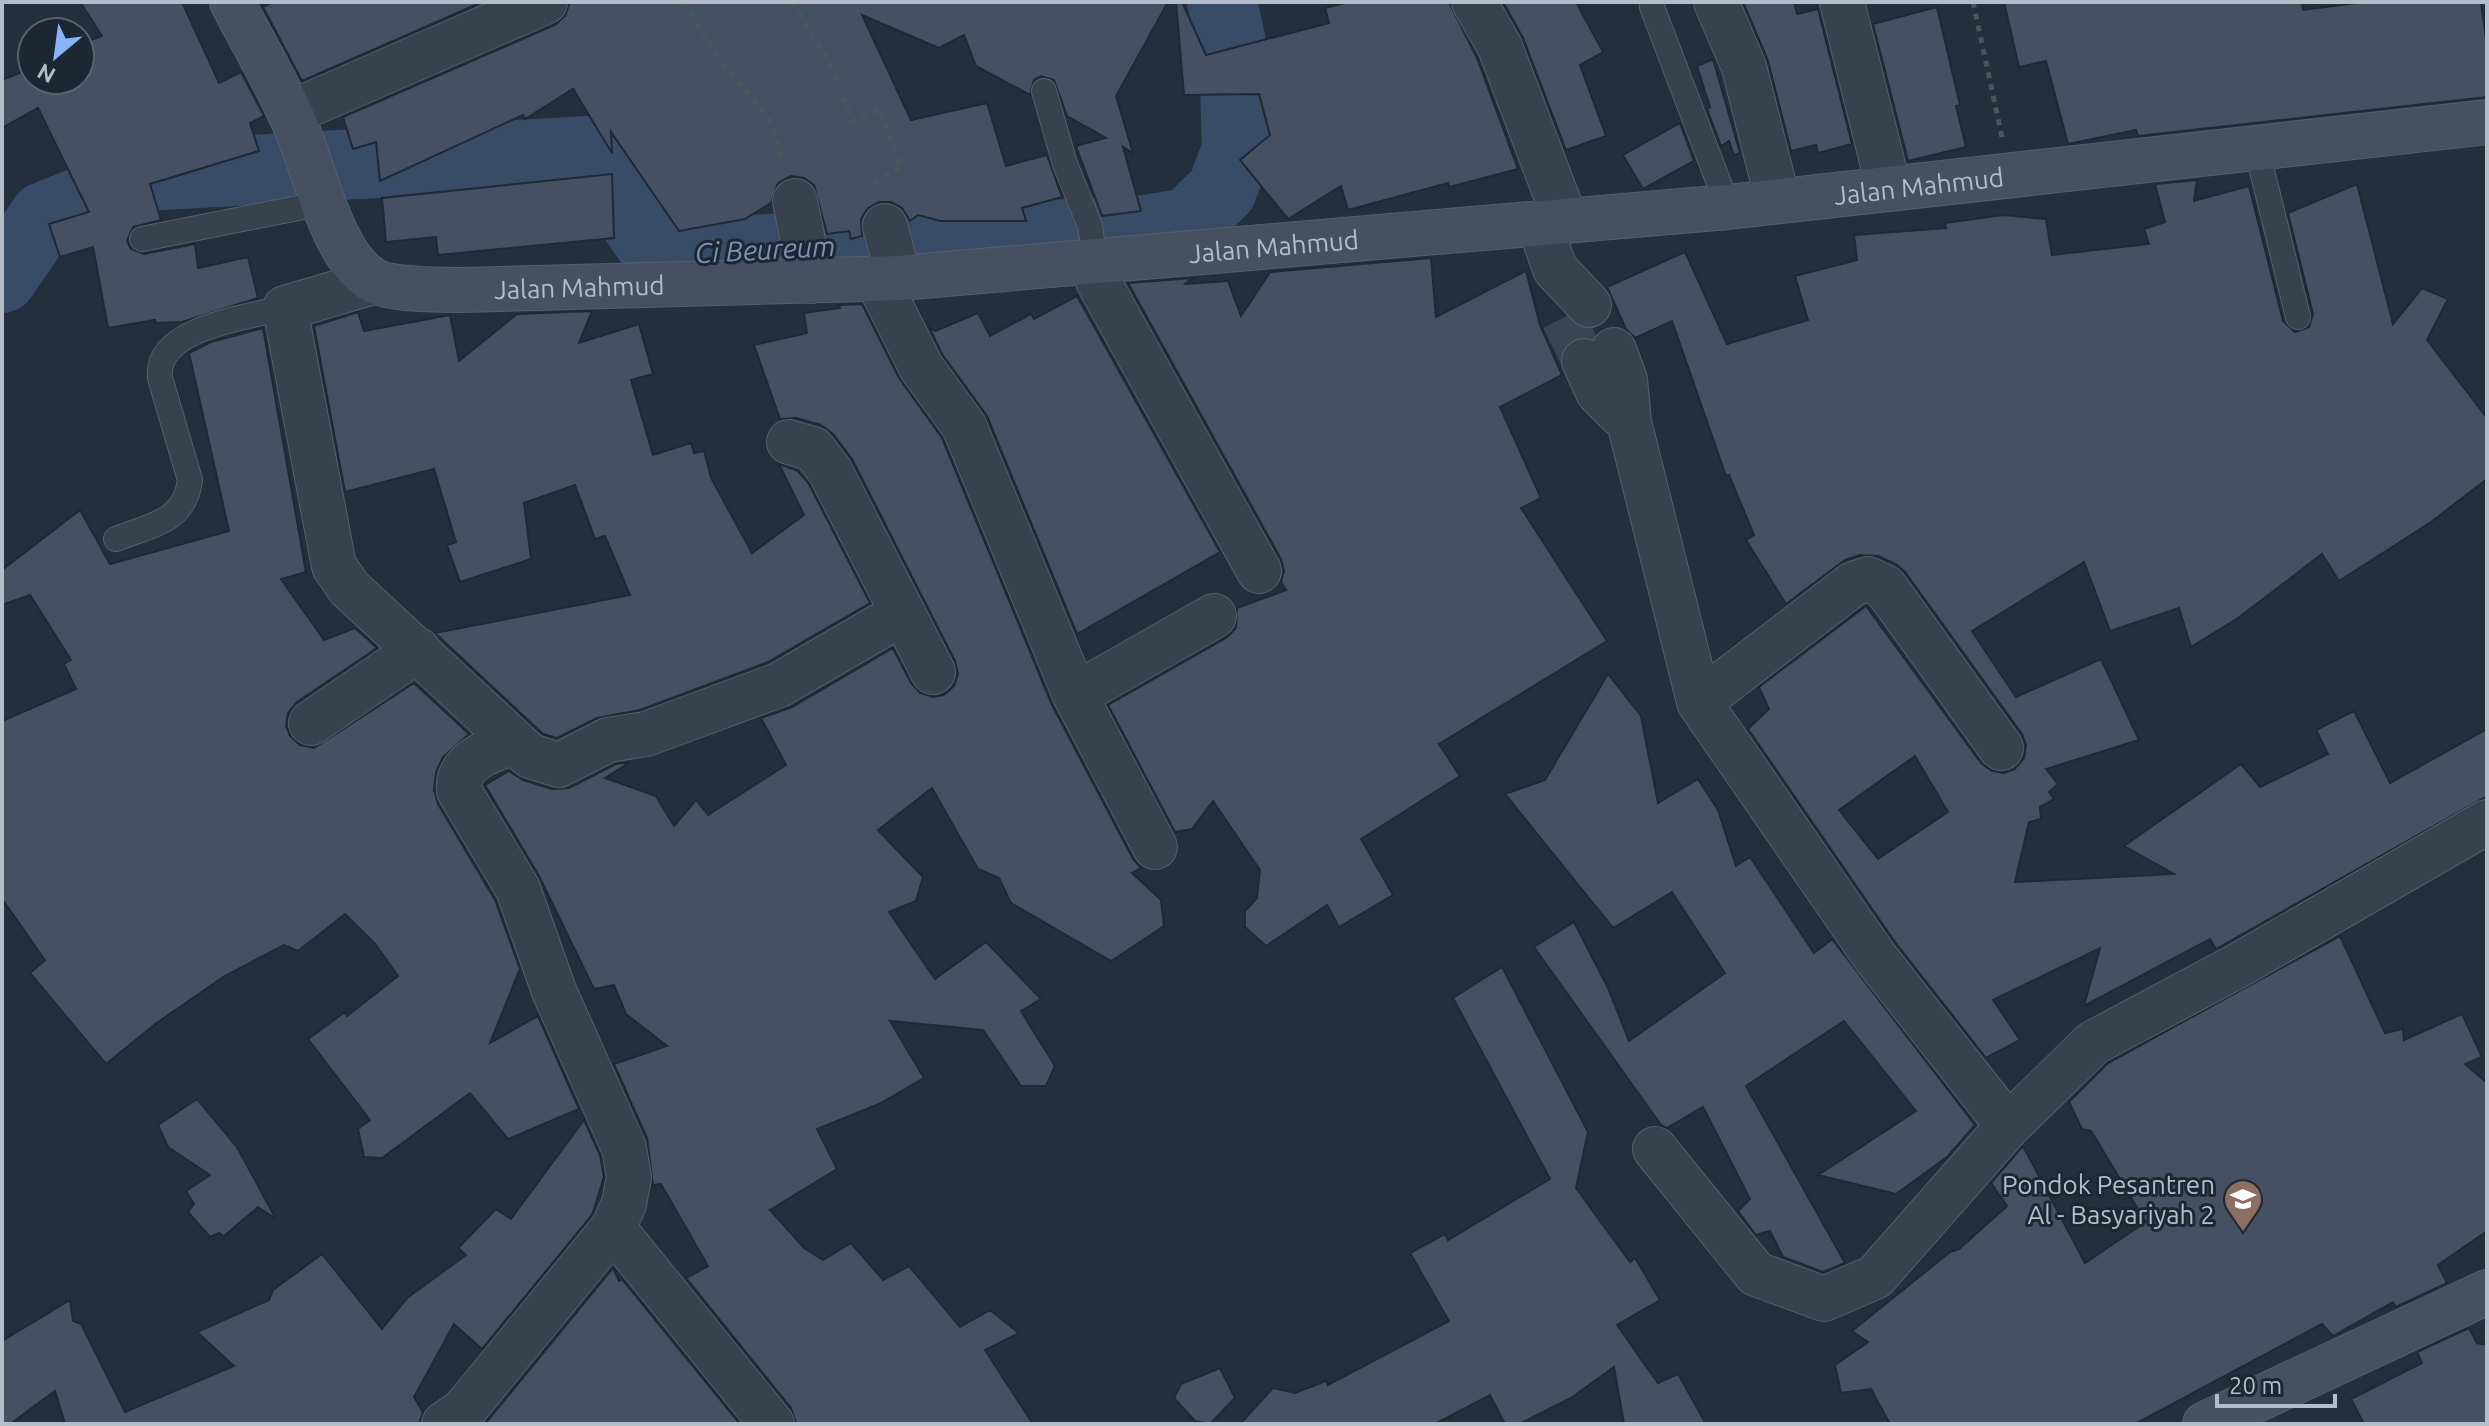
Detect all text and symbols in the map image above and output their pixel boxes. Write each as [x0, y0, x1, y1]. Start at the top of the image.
north arrow [16, 16, 96, 96]
text: N [33, 59, 59, 89]
street label: Jalan Mahmud [1832, 162, 2005, 210]
street label: Jalan Mahmud [1187, 224, 1360, 268]
water label: Ci Beureum [694, 230, 836, 268]
street label: Jalan Mahmud [493, 270, 665, 304]
place label: Pondok Pesantren Al - Basyariyah 2 [2002, 1170, 2215, 1229]
school or university icon: Pondok Pesantren Al - Basyariyah 2 [2222, 1178, 2264, 1233]
scale bar [2217, 1358, 2335, 1408]
text: 20 m [2229, 1372, 2282, 1399]

